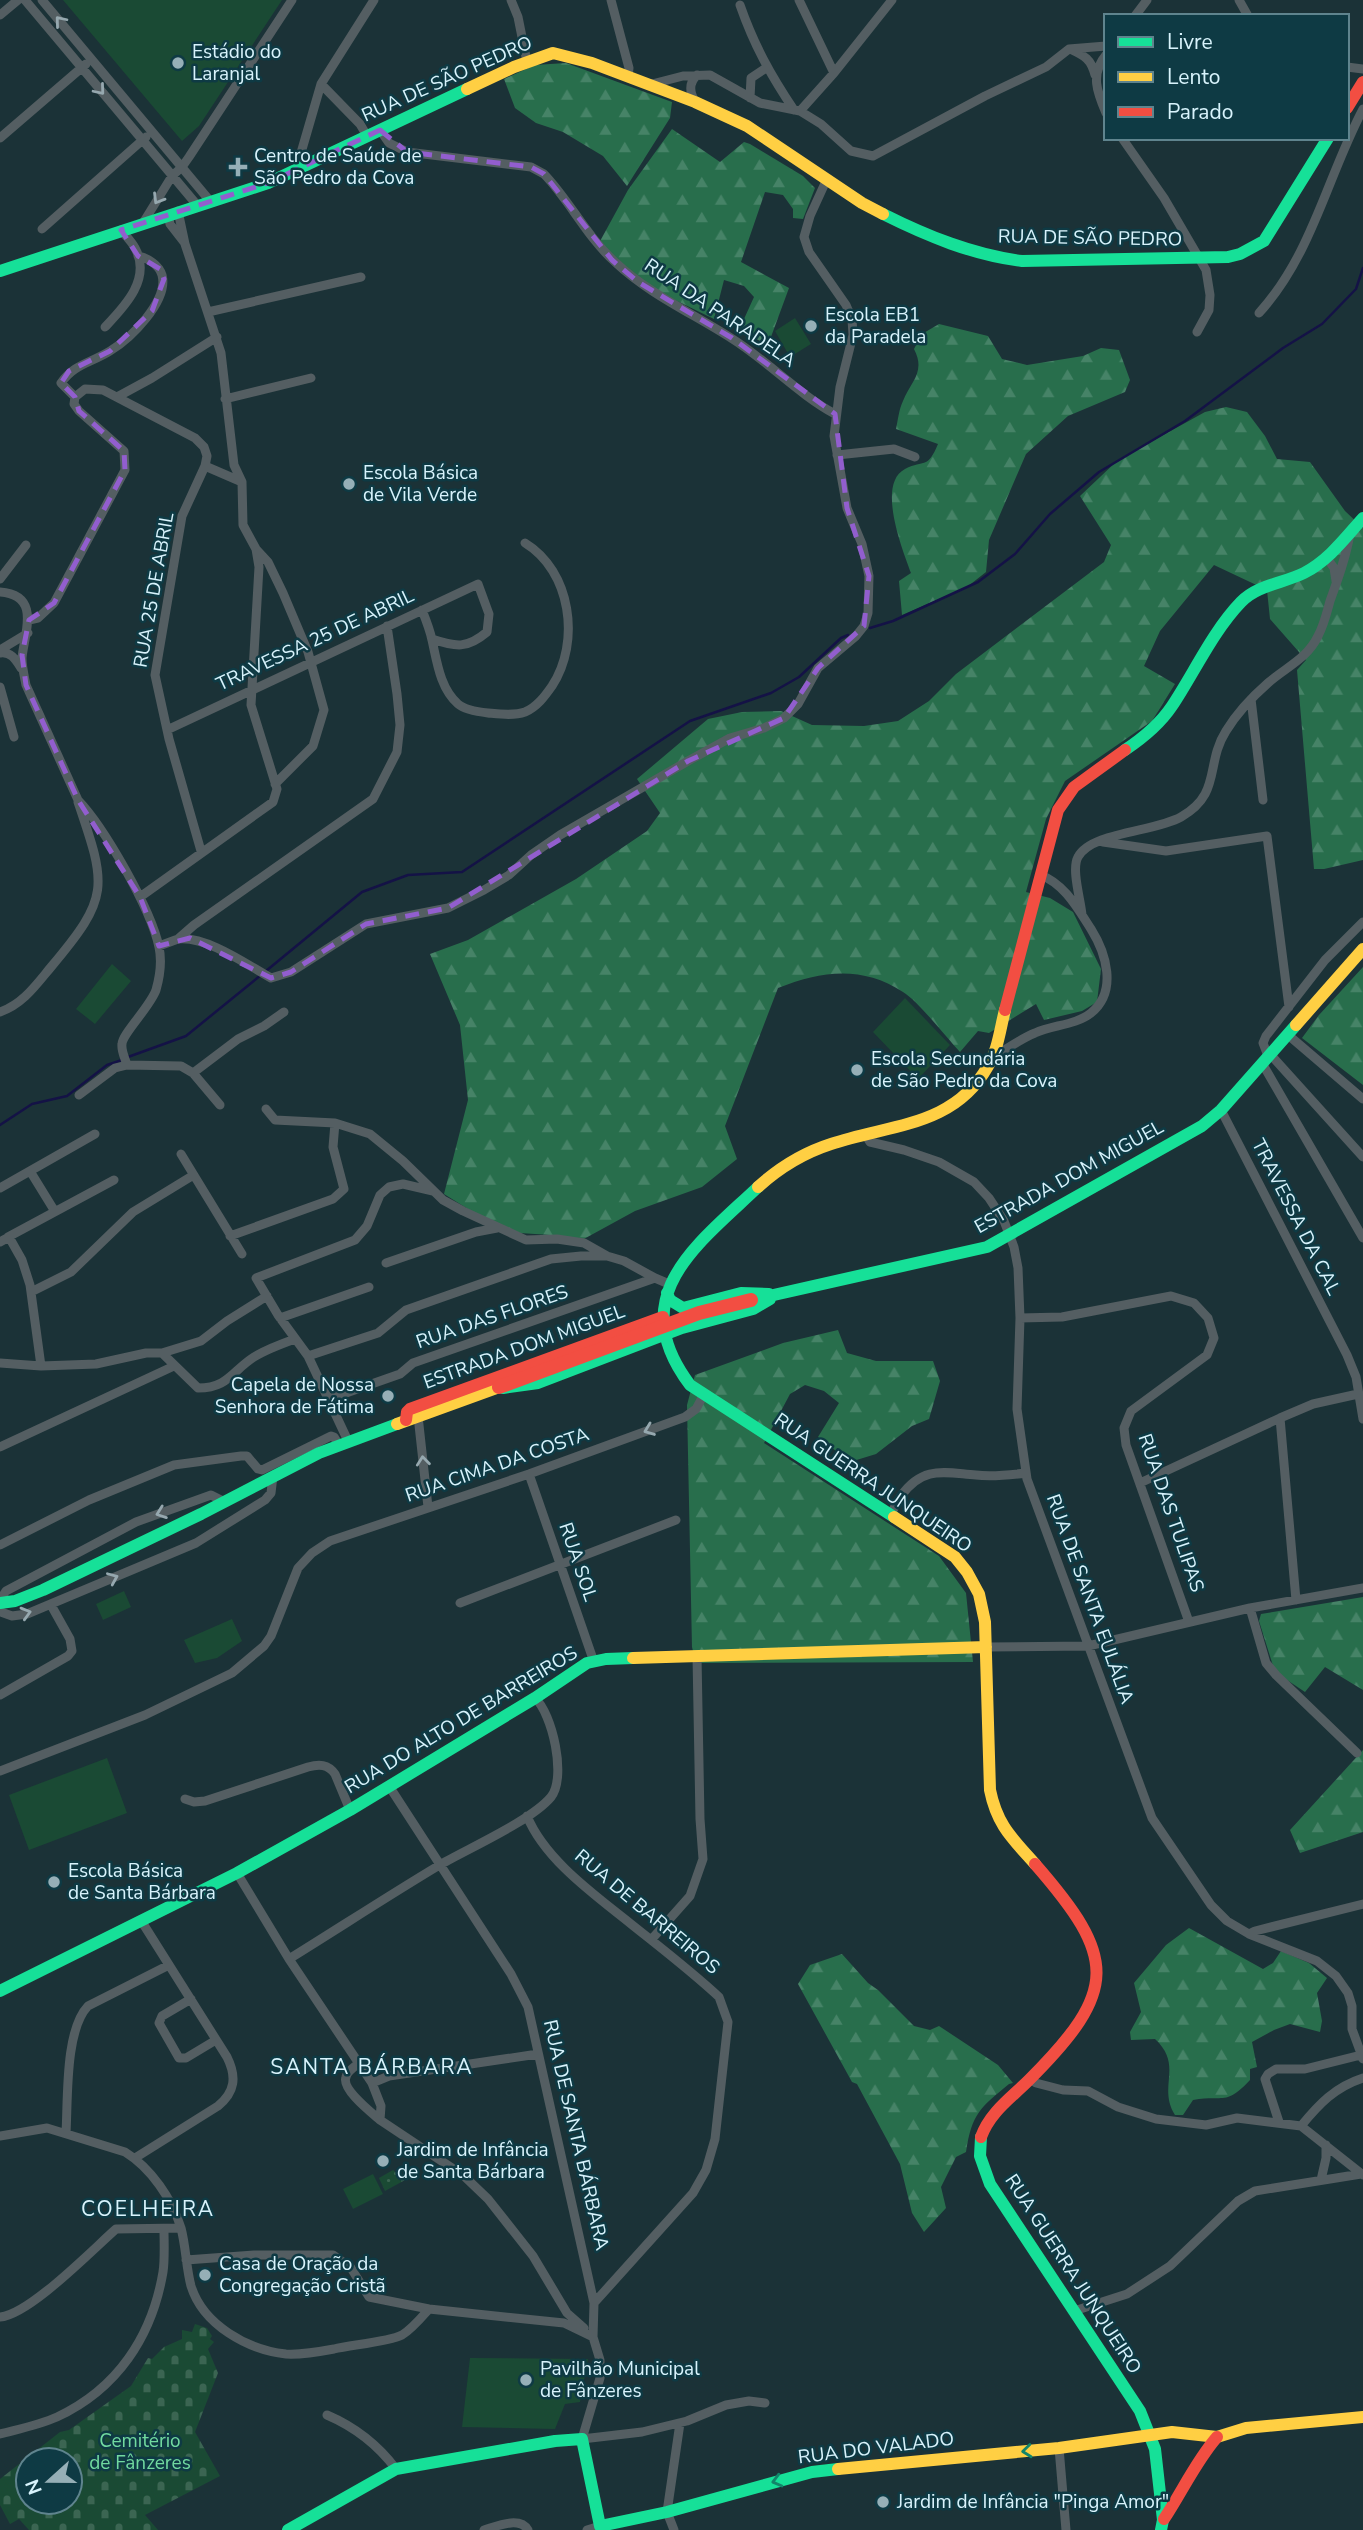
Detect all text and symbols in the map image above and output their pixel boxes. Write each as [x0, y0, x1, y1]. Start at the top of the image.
legend [1104, 14, 1349, 140]
one-way arrow [56, 16, 68, 29]
text: Livre [1167, 28, 1213, 56]
street label: RUA DE SÃO PEDRO [358, 30, 536, 128]
place label: Estádio do Laranjal [192, 39, 281, 87]
marker: Estádio do Laranjal [170, 55, 186, 71]
text: Lento [1167, 63, 1220, 91]
one-way arrow [92, 81, 104, 94]
text: Parado [1167, 98, 1233, 126]
place label: Centro de Saúde de São Pedro da Cova [254, 143, 422, 191]
marker: Centro de Saúde de São Pedro da Cova [228, 157, 248, 177]
one-way arrow [153, 192, 166, 205]
street label: RUA DE SÃO PEDRO [998, 223, 1182, 253]
street label: RUA DA PARADELA [639, 253, 801, 374]
place label: Escola EB1 da Paradela [825, 302, 926, 350]
marker: Escola EB1 da Paradela [803, 318, 819, 334]
place label: Escola Básica de Vila Verde [363, 460, 478, 508]
marker: Escola Básica de Vila Verde [341, 476, 357, 492]
street label: RUA 25 DE ABRIL [128, 510, 181, 670]
street label: TRAVESSA 25 DE ABRIL [212, 582, 419, 697]
place label: Escola Secundária de São Pedro da Cova [871, 1046, 1057, 1094]
marker: Escola Secundária de São Pedro da Cova [849, 1062, 865, 1078]
street label: ESTRADA DOM MIGUEL [970, 1114, 1169, 1240]
street label: TRAVESSA DA CAL [1245, 1134, 1347, 1300]
street label: RUA DAS FLORES [412, 1279, 572, 1355]
street label: ESTRADA DOM MIGUEL [420, 1298, 629, 1396]
place label: Capela de Nossa Senhora de Fátima [215, 1372, 374, 1420]
marker: Capela de Nossa Senhora de Fátima [380, 1388, 396, 1404]
street label: RUA GUERRA JUNQUEIRO [769, 1407, 977, 1559]
street label: RUA CIMA DA COSTA [402, 1421, 592, 1509]
one-way arrow [644, 1422, 656, 1436]
street label: RUA DAS TULIPAS [1132, 1430, 1210, 1596]
one-way arrow [416, 1456, 431, 1467]
street label: RUA DE SANTA EULÁLIA [1040, 1491, 1140, 1708]
one-way arrow [156, 1505, 168, 1519]
street label: RUA SOL [552, 1519, 604, 1606]
one-way arrow [107, 1572, 119, 1586]
one-way arrow [20, 1607, 32, 1622]
street label: RUA DO ALTO DE BARREIROS [340, 1640, 582, 1800]
street label: RUA DE BARREIROS [569, 1844, 725, 1980]
place label: Escola Básica de Santa Bárbara [68, 1858, 216, 1906]
marker: Escola Básica de Santa Bárbara [46, 1874, 62, 1890]
street label: RUA DE SANTA BÁRBARA [537, 2017, 615, 2253]
district label: SANTA BÁRBARA [270, 2053, 474, 2081]
place label: Jardim de Infância de Santa Bárbara [396, 2137, 549, 2185]
marker: Jardim de Infância de Santa Bárbara [375, 2153, 391, 2169]
street label: RUA GUERRA JUNQUEIRO [999, 2169, 1147, 2379]
district label: COELHEIRA [81, 2195, 215, 2223]
place label: Casa de Oração da Congregação Cristã [219, 2251, 386, 2299]
marker: Casa de Oração da Congregação Cristã [197, 2267, 213, 2283]
place label: Pavilhão Municipal de Fânzeres [540, 2356, 700, 2404]
marker: Pavilhão Municipal de Fânzeres [518, 2372, 534, 2388]
street label: RUA DO VALADO [796, 2426, 956, 2470]
park label: Cemitério de Fânzeres [89, 2428, 191, 2476]
one-way arrow [1021, 2443, 1032, 2458]
north arrow [14, 2446, 84, 2516]
one-way arrow [771, 2473, 783, 2487]
text: N [19, 2475, 49, 2498]
place label: Jardim de Infância "Pinga Amor" [896, 2489, 1169, 2515]
marker: Jardim de Infância "Pinga Amor" [875, 2494, 891, 2510]

